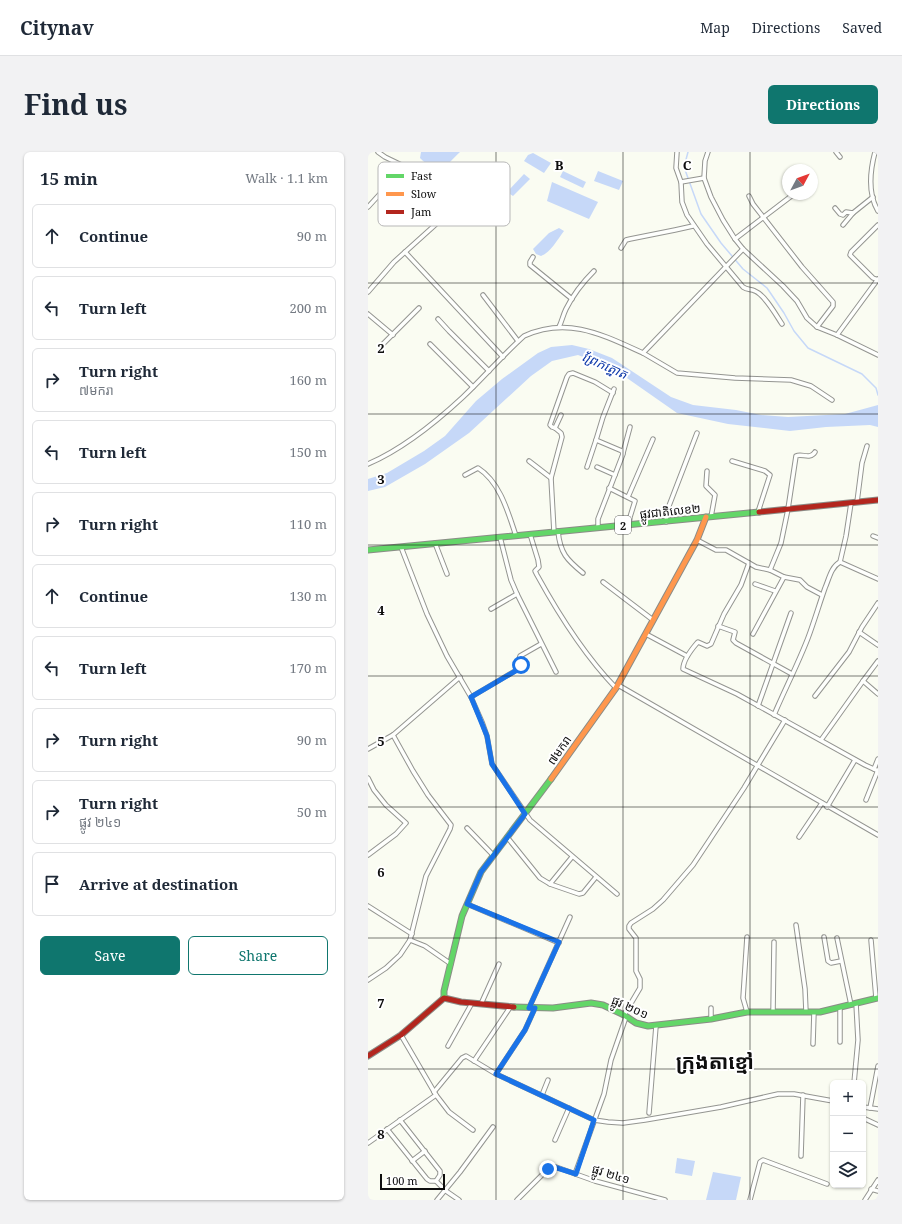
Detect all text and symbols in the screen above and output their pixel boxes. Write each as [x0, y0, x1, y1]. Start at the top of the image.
text: Citynav [20, 15, 94, 41]
text: Map [700, 18, 730, 37]
text: Directions [752, 18, 820, 37]
text: Saved [842, 18, 882, 37]
text: Find us [24, 85, 128, 123]
button: Directions [768, 85, 878, 124]
text: B [555, 156, 564, 174]
text: C [683, 156, 692, 174]
legend [378, 162, 510, 226]
north arrow [782, 164, 818, 200]
text: 15 min [40, 167, 98, 190]
text: Fast [411, 168, 432, 183]
text: Walk · 1.1 km [245, 169, 328, 187]
text: Slow [411, 186, 437, 201]
text: Jam [410, 204, 432, 219]
icon: ahead [41, 225, 63, 247]
text: Continue [79, 226, 148, 246]
text: 90 m [297, 227, 327, 245]
icon: left [41, 297, 63, 319]
text: Turn left [79, 298, 147, 318]
text: 200 m [290, 299, 327, 317]
text: 2 [377, 339, 385, 357]
water label: ព្រែកត្នោត [579, 347, 631, 384]
text: Turn right [79, 361, 158, 381]
icon: right [41, 369, 63, 391]
text: 160 m [290, 371, 327, 389]
text: ៧មករា [79, 381, 114, 399]
icon: left [41, 441, 63, 463]
text: Turn left [79, 442, 147, 462]
text: 150 m [290, 443, 327, 461]
text: 3 [377, 470, 385, 488]
street label: ផ្លូវជាតិលេខ២ [639, 499, 702, 525]
icon: right [41, 513, 63, 535]
text: Turn right [79, 514, 158, 534]
text: 110 m [290, 515, 327, 533]
road number: 2 [615, 516, 631, 534]
icon: ahead [41, 585, 63, 607]
text: Continue [79, 586, 148, 606]
text: 130 m [290, 587, 327, 605]
text: 4 [377, 601, 385, 619]
route start [512, 656, 530, 674]
icon: left [41, 657, 63, 679]
text: Turn left [79, 658, 147, 678]
text: 170 m [290, 659, 327, 677]
icon: right [41, 729, 63, 751]
text: Turn right [79, 730, 158, 750]
text: 90 m [297, 731, 327, 749]
text: 5 [377, 732, 385, 750]
street label: ៧មករា [543, 732, 575, 768]
text: Turn right [79, 793, 158, 813]
icon: right [41, 801, 63, 823]
text: 50 m [297, 803, 327, 821]
text: ផ្លូវ ២៤១ [79, 813, 121, 831]
text: 6 [377, 863, 385, 881]
icon: arrive [41, 873, 63, 895]
text: Arrive at destination [79, 874, 238, 894]
button: Save [40, 936, 180, 975]
button: Share [188, 936, 328, 975]
street label: ផ្លូវ ២០១ [608, 991, 651, 1025]
text: 7 [377, 994, 385, 1012]
district label: ក្រុងតាខ្មៅ [676, 1048, 754, 1075]
map controls [830, 1080, 866, 1188]
button: + [830, 1080, 866, 1116]
button: − [830, 1116, 866, 1152]
text: 8 [377, 1125, 385, 1143]
button: layers [830, 1152, 866, 1188]
route end [539, 1160, 557, 1178]
street label: ផ្លូវ ២៤១ [589, 1160, 632, 1190]
scale bar [380, 1172, 445, 1191]
text: 100 m [386, 1173, 418, 1188]

